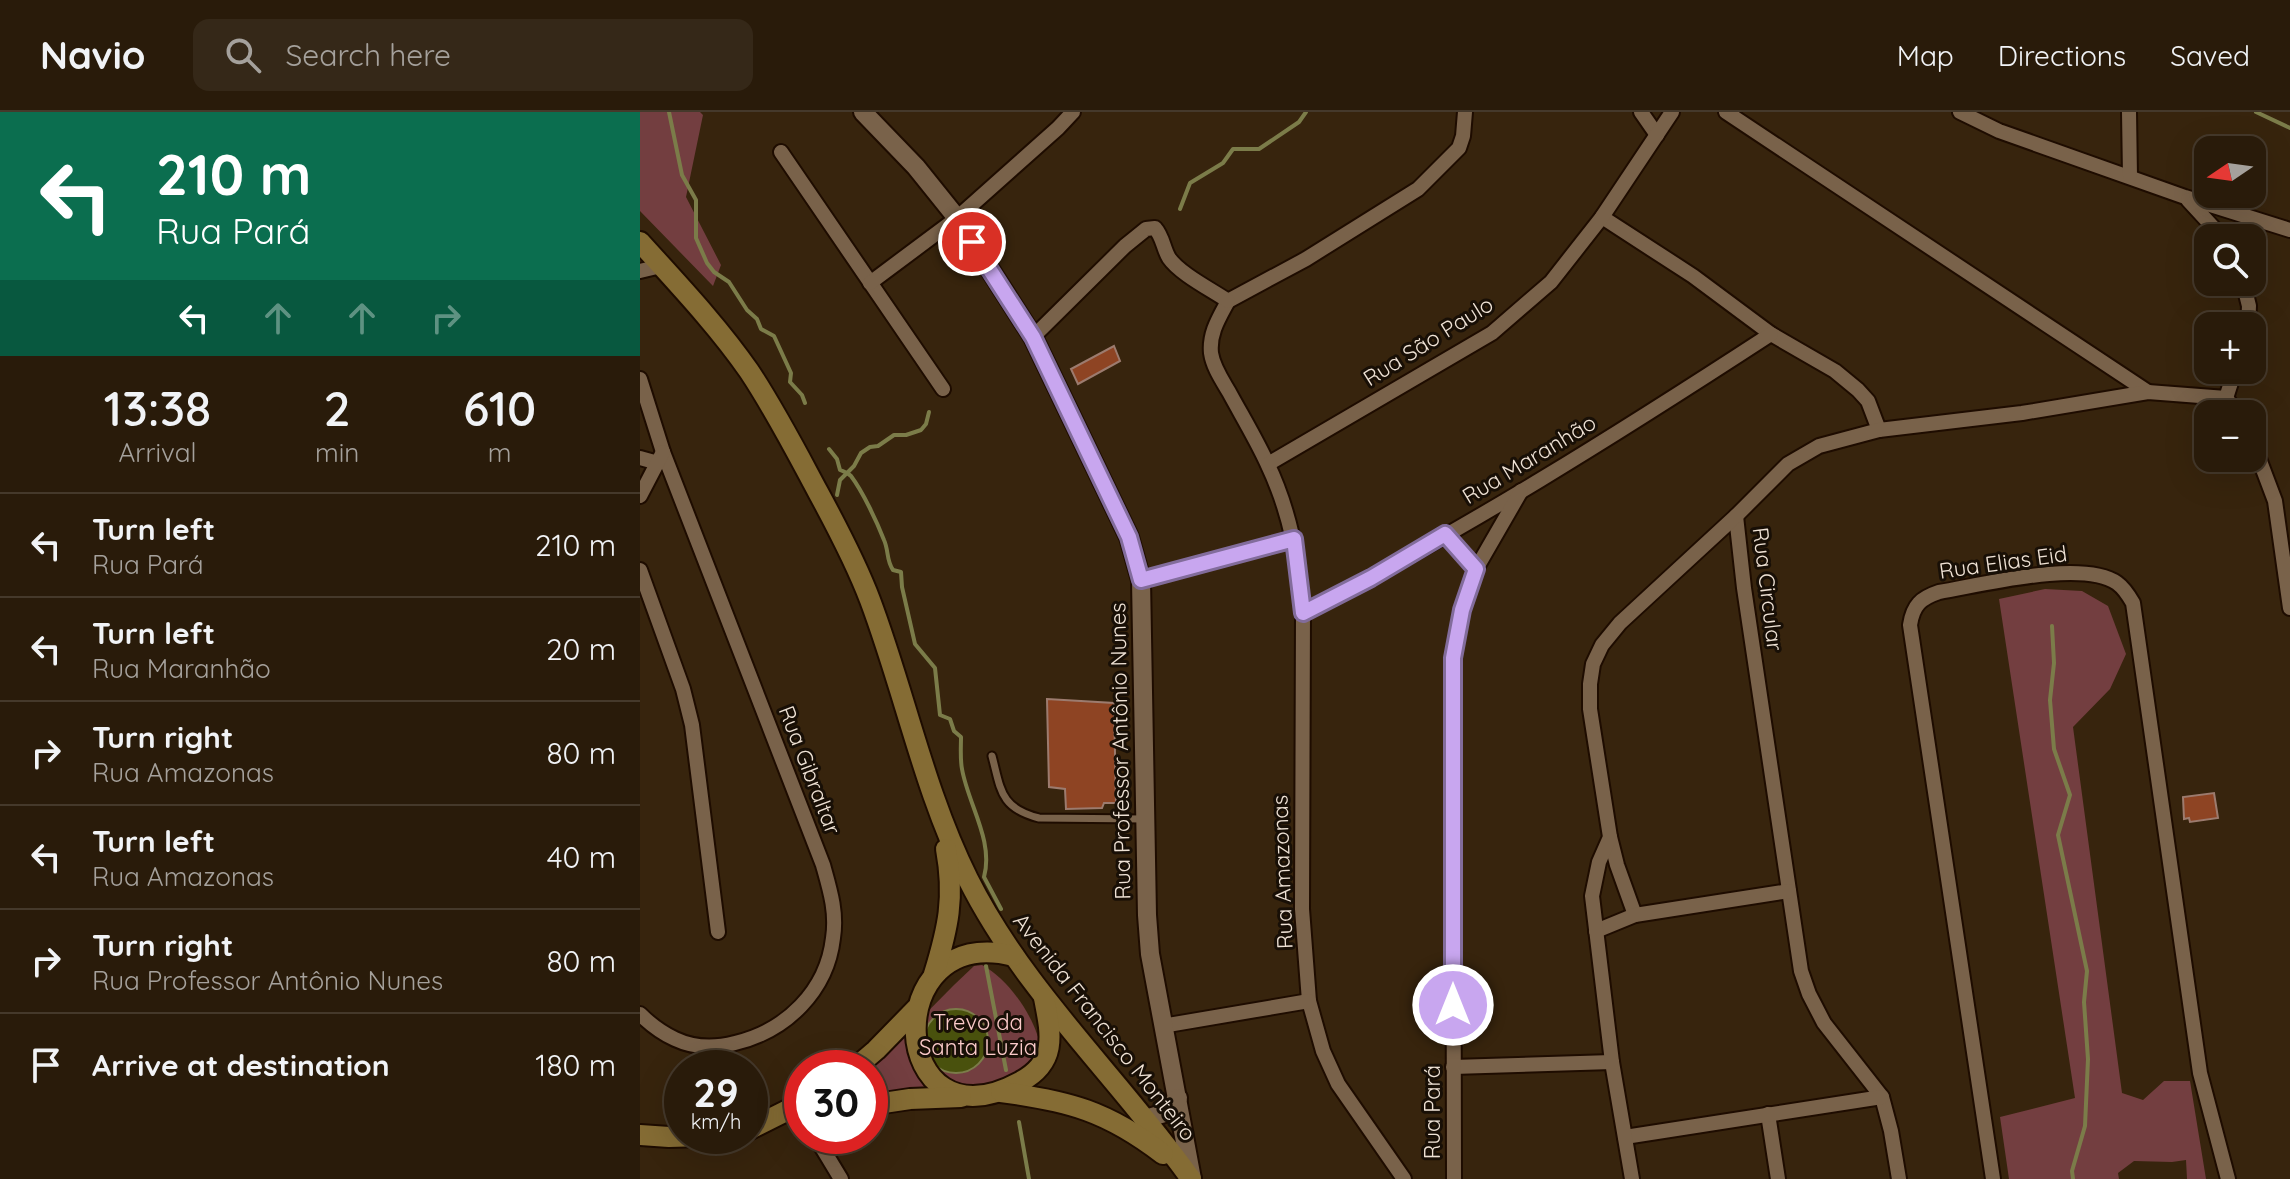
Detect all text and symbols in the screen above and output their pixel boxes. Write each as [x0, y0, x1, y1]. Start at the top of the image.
search box [193, 19, 753, 91]
text: Navio [40, 31, 145, 79]
icon: search [221, 33, 265, 77]
text: Search here [285, 36, 451, 74]
text: Map [1897, 38, 1954, 73]
text: Directions [1998, 38, 2126, 73]
text: Saved [2170, 38, 2250, 73]
north arrow [2194, 136, 2266, 208]
map controls [2194, 136, 2266, 472]
text: 210 m [156, 139, 311, 209]
icon: left [24, 144, 128, 248]
text: Rua Pará [156, 208, 310, 253]
pin [938, 208, 1006, 276]
icon: arrive [950, 220, 994, 264]
button: search [2194, 224, 2266, 296]
street label: Rua São Paulo [1358, 290, 1498, 392]
icon: left [172, 296, 216, 340]
icon: ahead [256, 296, 300, 340]
icon: ahead [340, 296, 384, 340]
icon: right [424, 296, 468, 340]
button: + [2194, 312, 2266, 384]
text: 13:38 [104, 378, 211, 438]
text: 2 [324, 378, 351, 438]
text: 610 [463, 378, 536, 438]
button: − [2194, 400, 2266, 472]
street label: Rua Maranhão [1457, 408, 1601, 510]
text: Arrival [119, 436, 196, 469]
text: min [315, 436, 359, 469]
text: m [488, 436, 511, 469]
text: Turn left [92, 510, 215, 548]
icon: left [24, 523, 68, 567]
text: 210 m [535, 526, 616, 564]
street label: Rua Circular [1747, 526, 1790, 653]
street label: Rua Elias Eid [1937, 539, 2069, 585]
text: Rua Pará [92, 548, 203, 581]
street label: Rua Professor Antônio Nunes [1103, 602, 1137, 900]
text: Turn left [92, 614, 215, 652]
icon: left [24, 627, 68, 671]
text: 20 m [546, 630, 616, 668]
text: Rua Maranhão [92, 652, 271, 685]
street label: Rua Gibraltar [773, 702, 848, 839]
text: Turn right [92, 718, 233, 756]
icon: right [24, 731, 68, 775]
text: 80 m [546, 734, 616, 772]
text: Rua Amazonas [92, 756, 274, 789]
street label: Rua Amazonas [1265, 795, 1299, 949]
text: Turn left [92, 822, 215, 860]
icon: left [24, 835, 68, 879]
text: 40 m [547, 838, 616, 876]
text: Rua Amazonas [92, 860, 274, 893]
street label: Avenida Francisco Monteiro [1007, 908, 1203, 1146]
text: Turn right [92, 926, 233, 964]
icon: right [24, 939, 68, 983]
text: 80 m [546, 942, 616, 980]
position arrow [1411, 963, 1495, 1047]
text: Rua Professor Antônio Nunes [92, 964, 443, 997]
park label: Trevo da Santa Luzia [919, 1008, 1037, 1061]
icon: arrive [24, 1043, 68, 1087]
text: Arrive at destination [92, 1046, 390, 1084]
text: 180 m [535, 1046, 616, 1084]
speed limit sign: 30 [784, 1050, 888, 1154]
street label: Rua Pará [1418, 1065, 1446, 1159]
text: 29 [693, 1067, 739, 1117]
text: km/h [691, 1109, 741, 1134]

